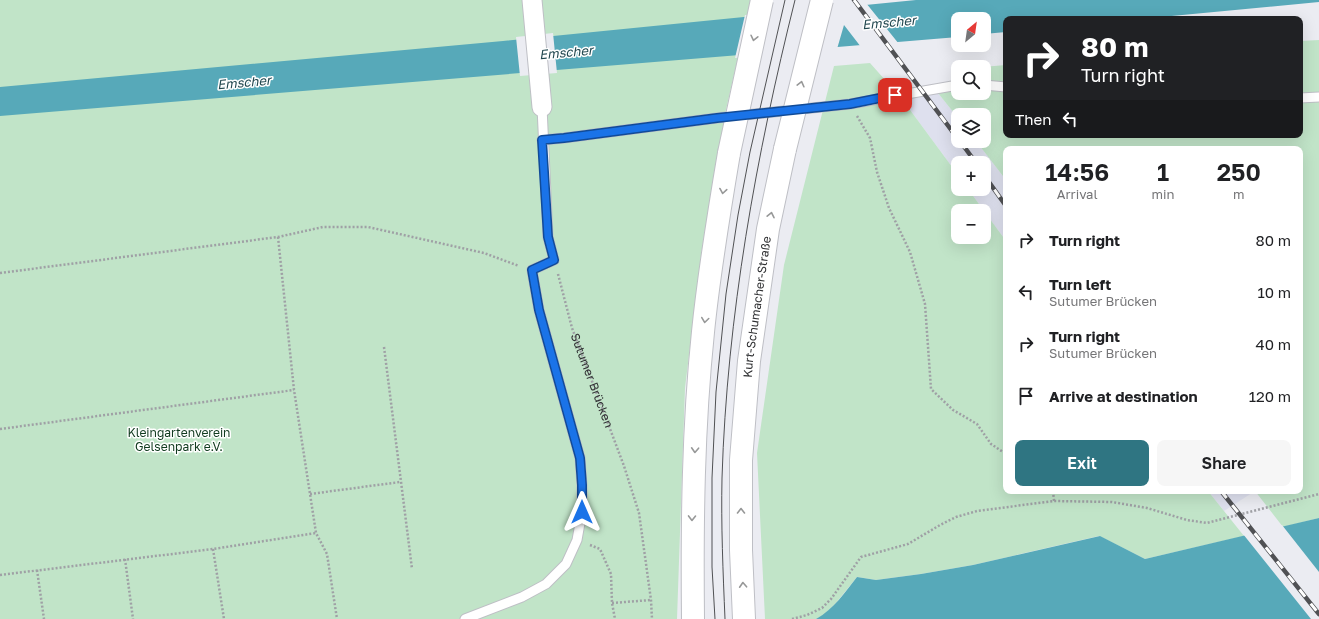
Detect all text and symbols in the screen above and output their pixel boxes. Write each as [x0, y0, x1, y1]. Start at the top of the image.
water label: Emscher [861, 12, 919, 32]
north arrow [951, 12, 991, 52]
map controls [951, 12, 991, 244]
text: 80 m [1081, 30, 1149, 63]
icon: right [1015, 32, 1067, 84]
one-way arrow [750, 35, 758, 41]
water label: Emscher [538, 42, 596, 62]
button: search [951, 60, 991, 100]
text: Turn right [1081, 64, 1165, 86]
water label: Emscher [216, 72, 274, 92]
pin [878, 78, 912, 112]
one-way arrow [796, 81, 804, 88]
icon: arrive [884, 84, 906, 106]
button: layers [951, 108, 991, 148]
icon: left [1059, 108, 1081, 130]
text: Then [1015, 110, 1051, 128]
button: + [951, 156, 991, 196]
text: 14:56 [1045, 157, 1109, 186]
text: 1 [1157, 157, 1169, 186]
text: 250 [1217, 157, 1261, 186]
text: Arrival [1057, 186, 1098, 202]
text: min [1151, 186, 1174, 202]
text: m [1233, 186, 1244, 202]
one-way arrow [719, 188, 728, 194]
button: − [951, 204, 991, 244]
one-way arrow [766, 212, 774, 219]
icon: right [1015, 229, 1037, 251]
text: Turn right [1049, 231, 1120, 249]
text: 80 m [1256, 231, 1291, 249]
street label: Kurt-Schumacher-Straße [740, 235, 774, 378]
text: Turn left [1049, 275, 1111, 293]
icon: left [1015, 281, 1037, 303]
text: 10 m [1257, 283, 1291, 301]
text: Sutumer Brücken [1049, 293, 1157, 309]
one-way arrow [701, 317, 710, 323]
text: Turn right [1049, 327, 1120, 345]
street label: Sutumer Brücken [568, 331, 617, 430]
icon: right [1015, 333, 1037, 355]
text: 40 m [1256, 335, 1291, 353]
text: Sutumer Brücken [1049, 345, 1157, 361]
icon: arrive [1015, 385, 1037, 407]
text: Arrive at destination [1049, 387, 1198, 405]
text: 120 m [1249, 387, 1291, 405]
park label: Kleingartenverein Gelsenpark e.V. [128, 425, 230, 454]
button: Exit [1015, 440, 1149, 486]
button: Share [1157, 440, 1291, 486]
one-way arrow [690, 447, 699, 453]
position arrow [561, 491, 603, 533]
one-way arrow [737, 508, 745, 514]
one-way arrow [688, 515, 697, 521]
one-way arrow [738, 582, 747, 588]

